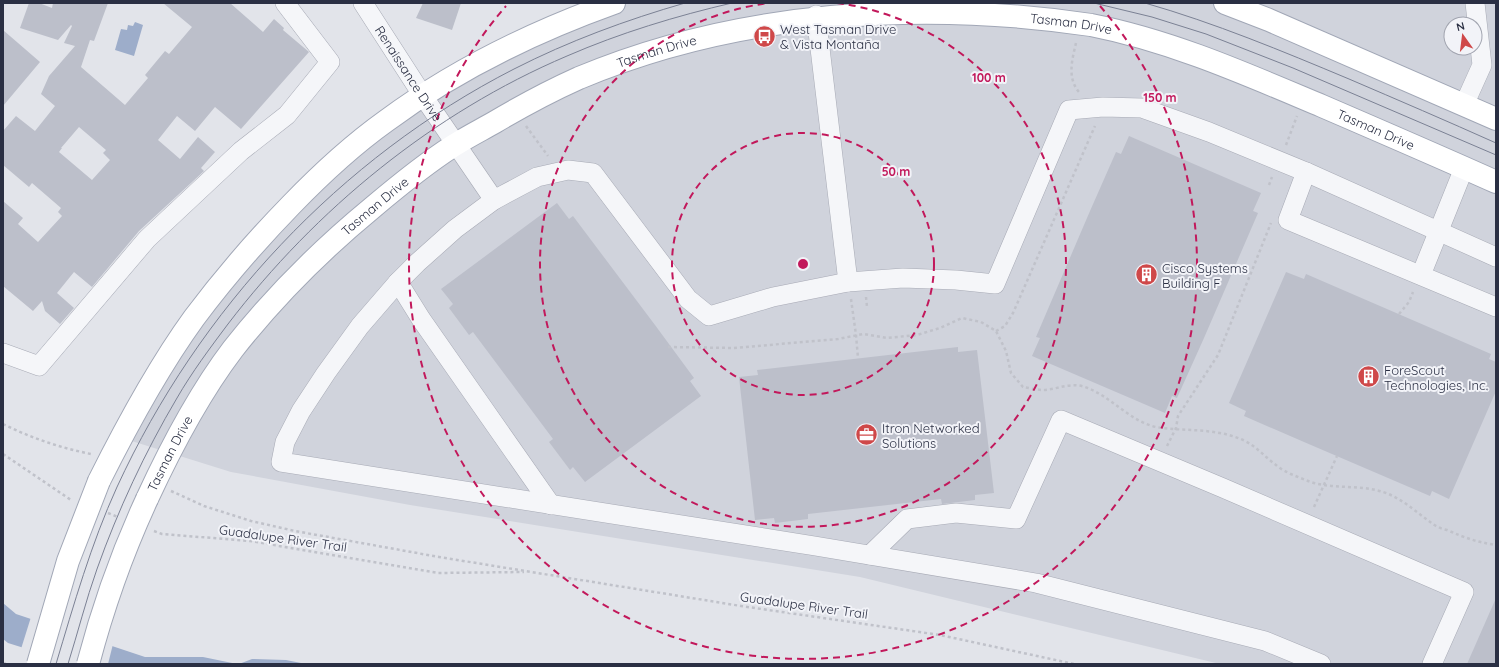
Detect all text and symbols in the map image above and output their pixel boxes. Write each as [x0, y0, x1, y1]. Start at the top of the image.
street label: Tasman Drive [1029, 10, 1114, 37]
north arrow [1443, 16, 1483, 56]
text: N [1455, 19, 1466, 34]
place label: West Tasman Drive & Vista Montaña [780, 21, 896, 52]
street label: Renaissance Drive [372, 23, 446, 124]
bus stop icon: West Tasman Drive & Vista Montaña [751, 23, 777, 49]
street label: Tasman Drive [614, 32, 698, 71]
text: 100 m [972, 70, 1006, 85]
text: 150 m [1143, 90, 1177, 105]
street label: Tasman Drive [1335, 106, 1417, 153]
text: 50 m [882, 164, 910, 179]
street label: Tasman Drive [338, 173, 412, 239]
centre of rings [796, 257, 810, 271]
place label: Cisco Systems Building F [1162, 260, 1248, 291]
building icon: Cisco Systems Building F [1134, 262, 1160, 288]
place label: ForeScout Technologies, Inc. [1384, 362, 1488, 393]
building icon: ForeScout Technologies, Inc. [1355, 364, 1381, 390]
street label: Tasman Drive [144, 413, 196, 494]
place label: Itron Networked Solutions [882, 420, 980, 451]
office icon: Itron Networked Solutions [853, 422, 879, 448]
street label: Guadalupe River Trail [218, 521, 348, 555]
street label: Guadalupe River Trail [739, 588, 869, 622]

